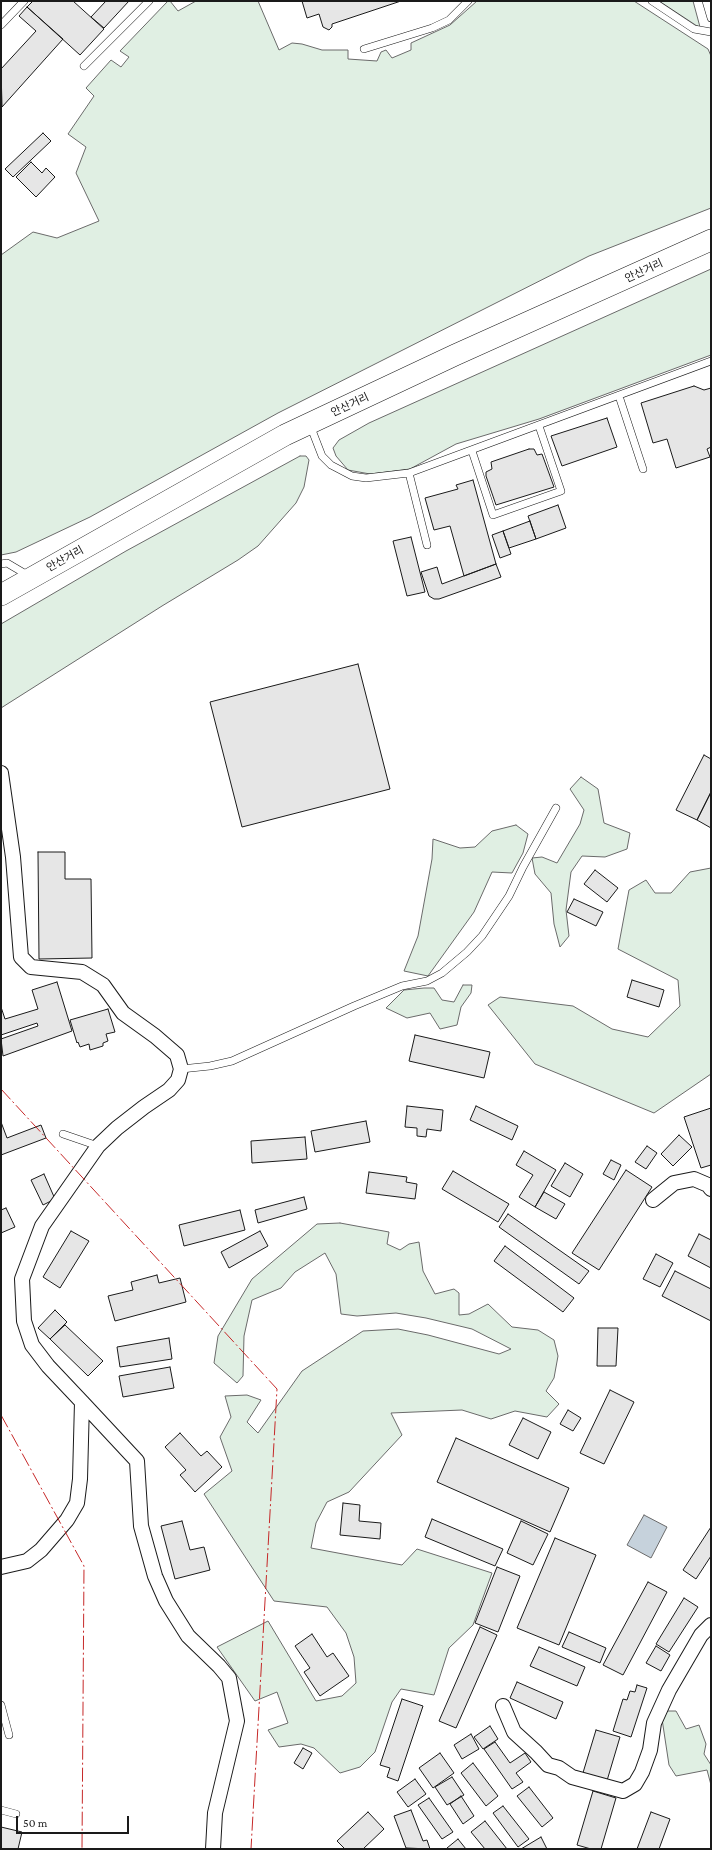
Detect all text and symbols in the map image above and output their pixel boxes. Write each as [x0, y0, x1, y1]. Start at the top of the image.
street label: 안산거리 [623, 256, 665, 286]
street label: 안산거리 [329, 390, 371, 420]
street label: 안산거리 [44, 543, 86, 575]
scale bar [18, 1808, 131, 1834]
text: 50 m [23, 1816, 47, 1830]

